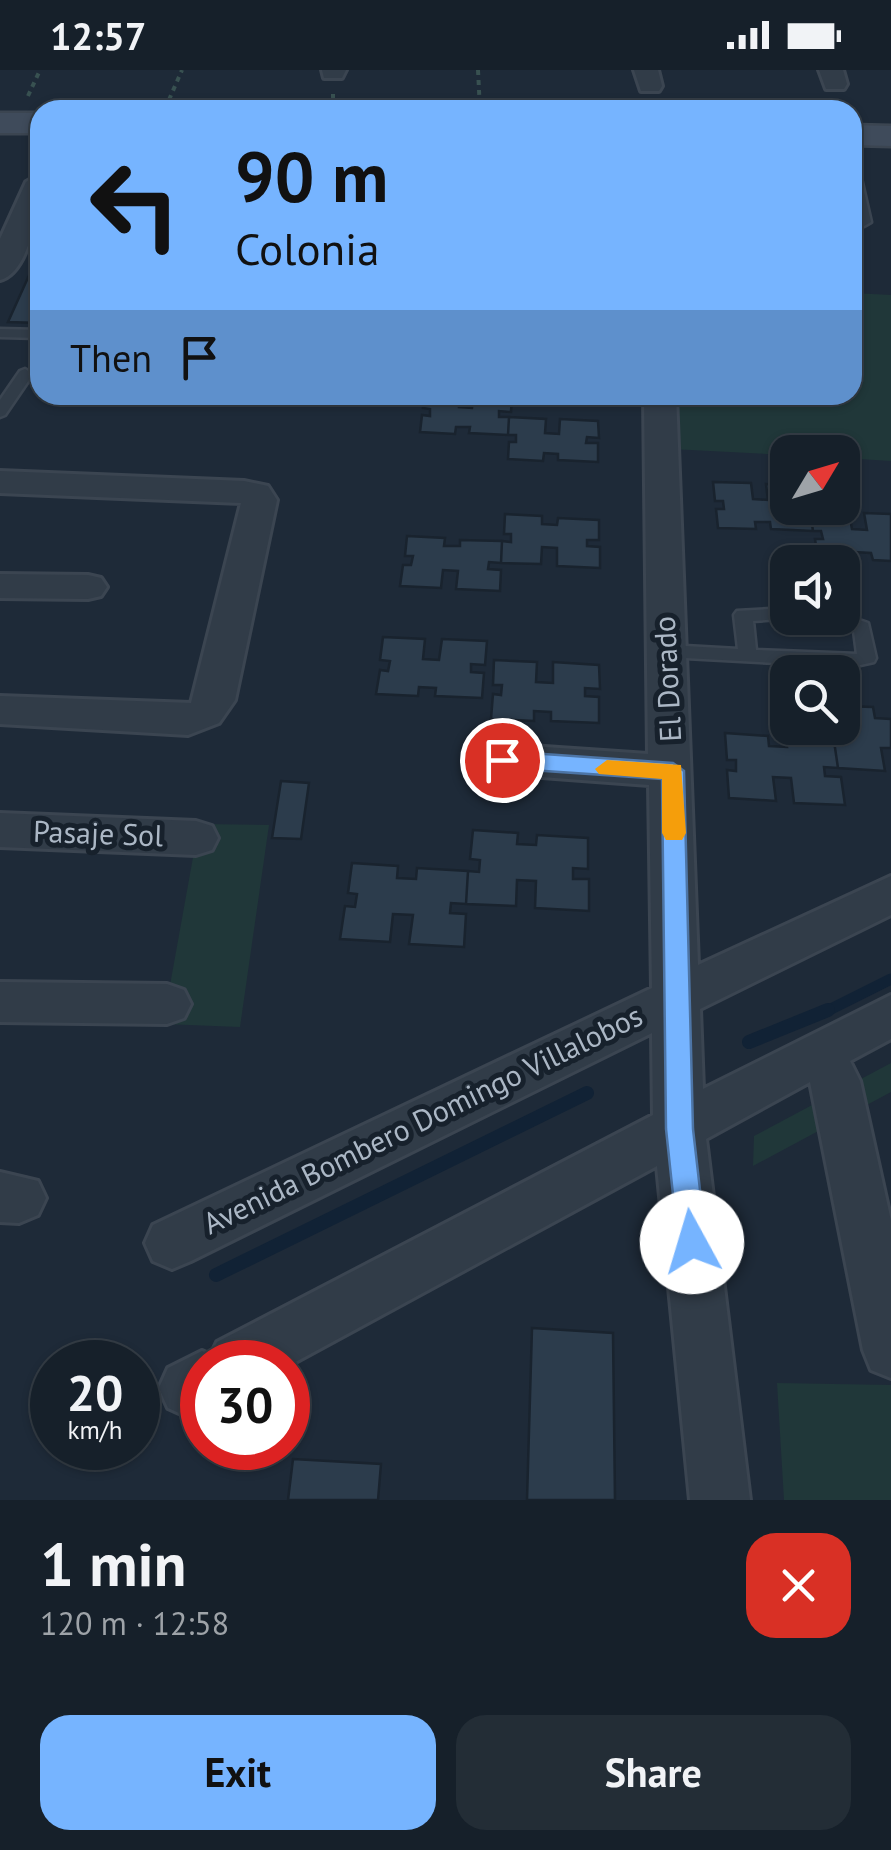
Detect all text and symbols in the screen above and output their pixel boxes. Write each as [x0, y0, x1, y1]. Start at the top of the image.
text: 12:57 [50, 11, 146, 60]
text: 90 m [235, 131, 388, 221]
icon: left [70, 140, 200, 270]
text: Colonia [235, 219, 380, 277]
icon: arrive [172, 330, 227, 385]
text: Then [70, 333, 152, 382]
north arrow [770, 435, 860, 525]
map controls [770, 435, 860, 745]
button: sound [770, 545, 860, 635]
street label: El Dorado [644, 615, 689, 743]
button: search [770, 655, 860, 745]
pin [460, 718, 545, 803]
icon: arrive [475, 733, 530, 788]
street label: Pasaje Sol [32, 811, 164, 854]
street label: Avenida Bombero Domingo Villalobos [196, 995, 648, 1242]
position arrow [640, 1190, 744, 1294]
speed limit sign: 30 [180, 1340, 310, 1470]
text: 20 [67, 1360, 123, 1425]
text: km/h [68, 1414, 122, 1446]
text: 1 min [40, 1525, 186, 1603]
button: close [746, 1533, 851, 1638]
text: 120 m · 12:58 [40, 1602, 229, 1644]
button: Exit [40, 1715, 436, 1830]
button: Share [456, 1715, 851, 1830]

